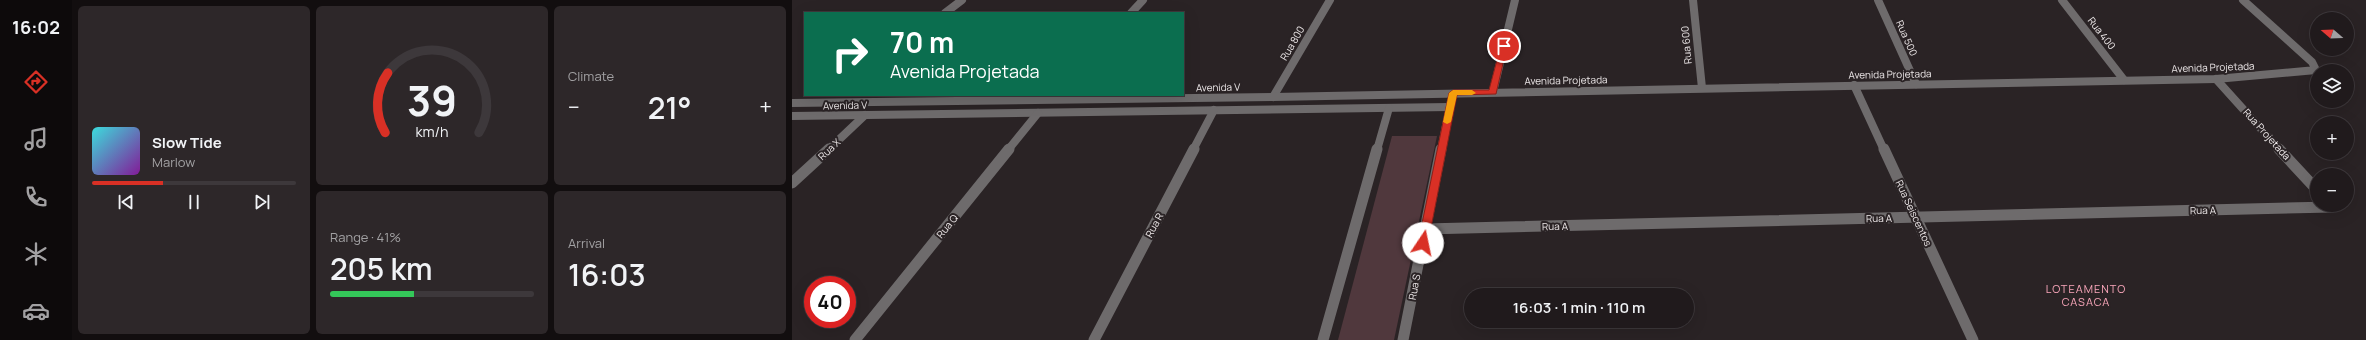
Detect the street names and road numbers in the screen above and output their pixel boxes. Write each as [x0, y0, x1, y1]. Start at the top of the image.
street label: Rua 400 [2085, 14, 2119, 52]
street label: Rua 500 [1893, 18, 1921, 58]
street label: Rua 800 [1276, 23, 1308, 63]
street label: Rua 600 [1677, 25, 1695, 65]
street label: Avenida Projetada [2171, 59, 2255, 75]
street label: Avenida Projetada [1848, 66, 1932, 82]
street label: Avenida Projetada [1524, 72, 1608, 88]
street label: Avenida V [1196, 80, 1240, 94]
street label: Avenida V [823, 98, 867, 112]
street label: Rua Projetada [2240, 105, 2294, 163]
street label: Rua X [815, 135, 843, 163]
street label: Rua Seiscentos [1893, 178, 1935, 248]
street label: Rua A [2190, 203, 2217, 217]
street label: Rua R [1142, 210, 1166, 240]
street label: Rua Q [933, 211, 961, 241]
street label: Rua A [1866, 211, 1893, 225]
street label: Rua A [1542, 219, 1569, 233]
street label: Rua S [1405, 273, 1423, 301]

